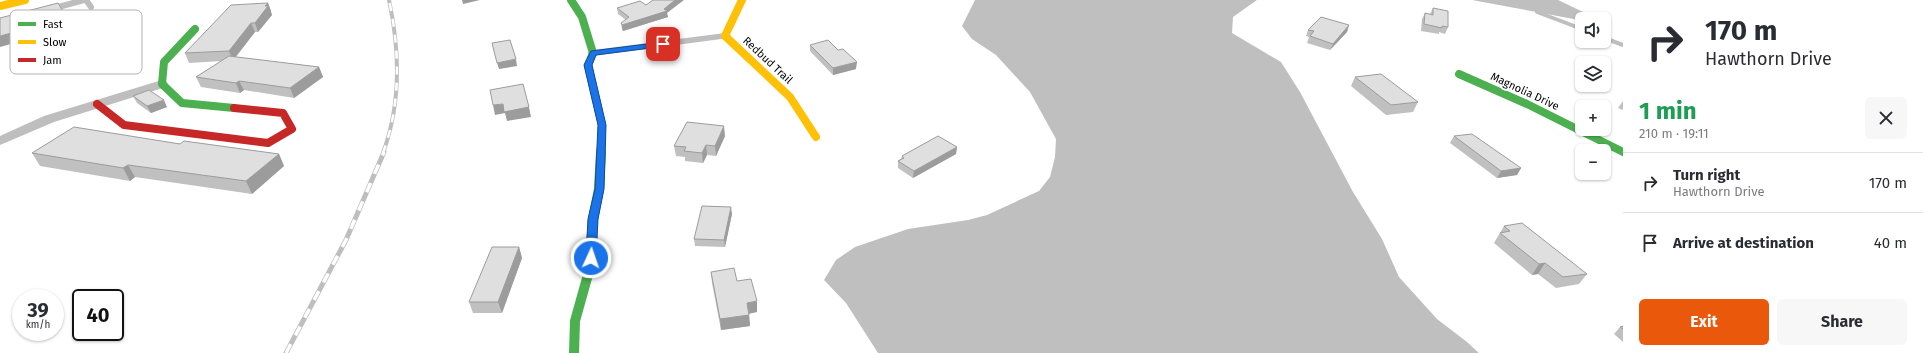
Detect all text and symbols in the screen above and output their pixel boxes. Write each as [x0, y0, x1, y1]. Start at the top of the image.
legend [10, 10, 142, 74]
map controls [1575, 12, 1611, 180]
button: sound [1575, 12, 1611, 48]
text: 170 m [1705, 14, 1777, 47]
icon: right [1639, 16, 1691, 68]
text: Fast [43, 18, 63, 31]
pin [646, 27, 680, 61]
icon: arrive [652, 33, 674, 55]
street label: Redbud Trail [740, 34, 795, 87]
text: Slow [43, 36, 67, 49]
text: Hawthorn Drive [1705, 48, 1832, 70]
text: Jam [43, 54, 62, 67]
button: layers [1575, 56, 1611, 92]
street label: Magnolia Drive [1488, 70, 1561, 113]
text: 1 min [1639, 97, 1697, 125]
button: close [1865, 97, 1907, 139]
button: + [1575, 100, 1611, 136]
text: 210 m · 19:11 [1639, 126, 1709, 141]
button: − [1575, 144, 1611, 180]
text: Turn right [1673, 166, 1740, 184]
icon: right [1639, 172, 1661, 194]
text: 170 m [1869, 174, 1907, 192]
text: Hawthorn Drive [1673, 184, 1765, 199]
icon: arrive [1639, 232, 1661, 254]
text: Arrive at destination [1673, 234, 1814, 252]
text: 40 m [1874, 234, 1907, 252]
position arrow [570, 237, 612, 279]
speed limit sign: 40 [72, 289, 124, 341]
text: 39 [27, 298, 49, 322]
button: Exit [1639, 299, 1769, 345]
button: Share [1777, 299, 1907, 345]
text: km/h [26, 319, 50, 331]

